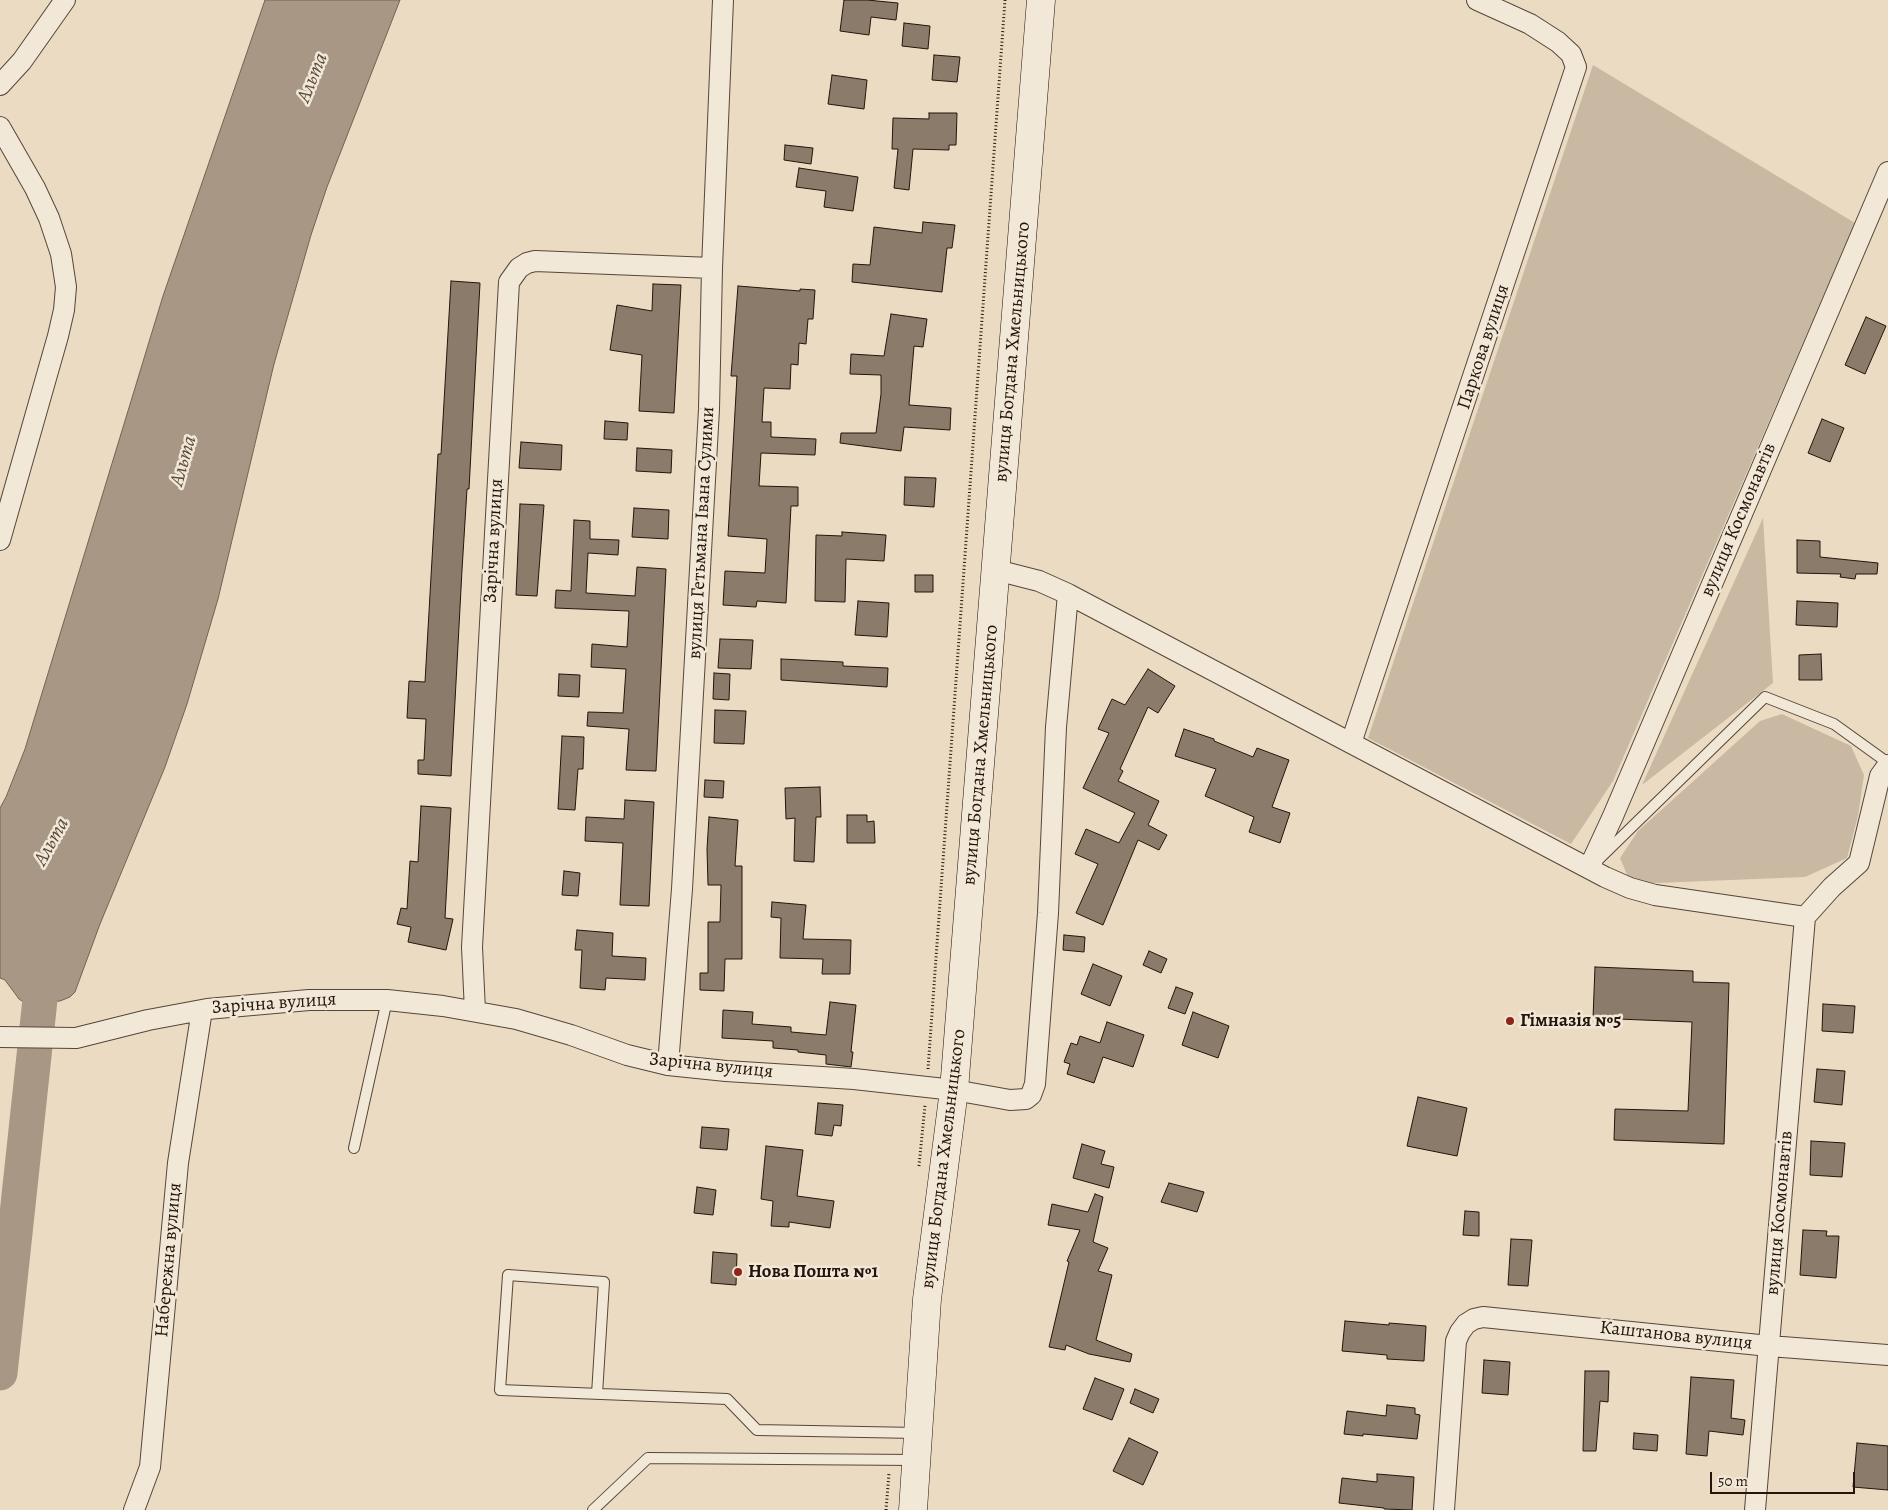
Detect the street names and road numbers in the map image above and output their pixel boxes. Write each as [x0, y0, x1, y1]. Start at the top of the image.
street label: вулиця Богдана Хмельницького [990, 221, 1036, 483]
street label: Паркова вулиця [1453, 281, 1515, 413]
street label: вулиця Гетьмана Івана Сулими [684, 406, 720, 660]
street label: вулиця Космонавтів [1696, 440, 1782, 600]
street label: Зарічна вулиця [479, 478, 509, 604]
street label: вулиця Богдана Хмельницького [958, 624, 1004, 886]
street label: Зарічна вулиця [211, 988, 337, 1020]
street label: вулиця Богдана Хмельницького [917, 1028, 971, 1290]
street label: Зарічна вулиця [648, 1048, 774, 1084]
street label: вулиця Космонавтів [1761, 1130, 1799, 1296]
street label: Набережна вулиця [151, 1182, 187, 1338]
street label: Каштанова вулиця [1598, 1317, 1754, 1355]

